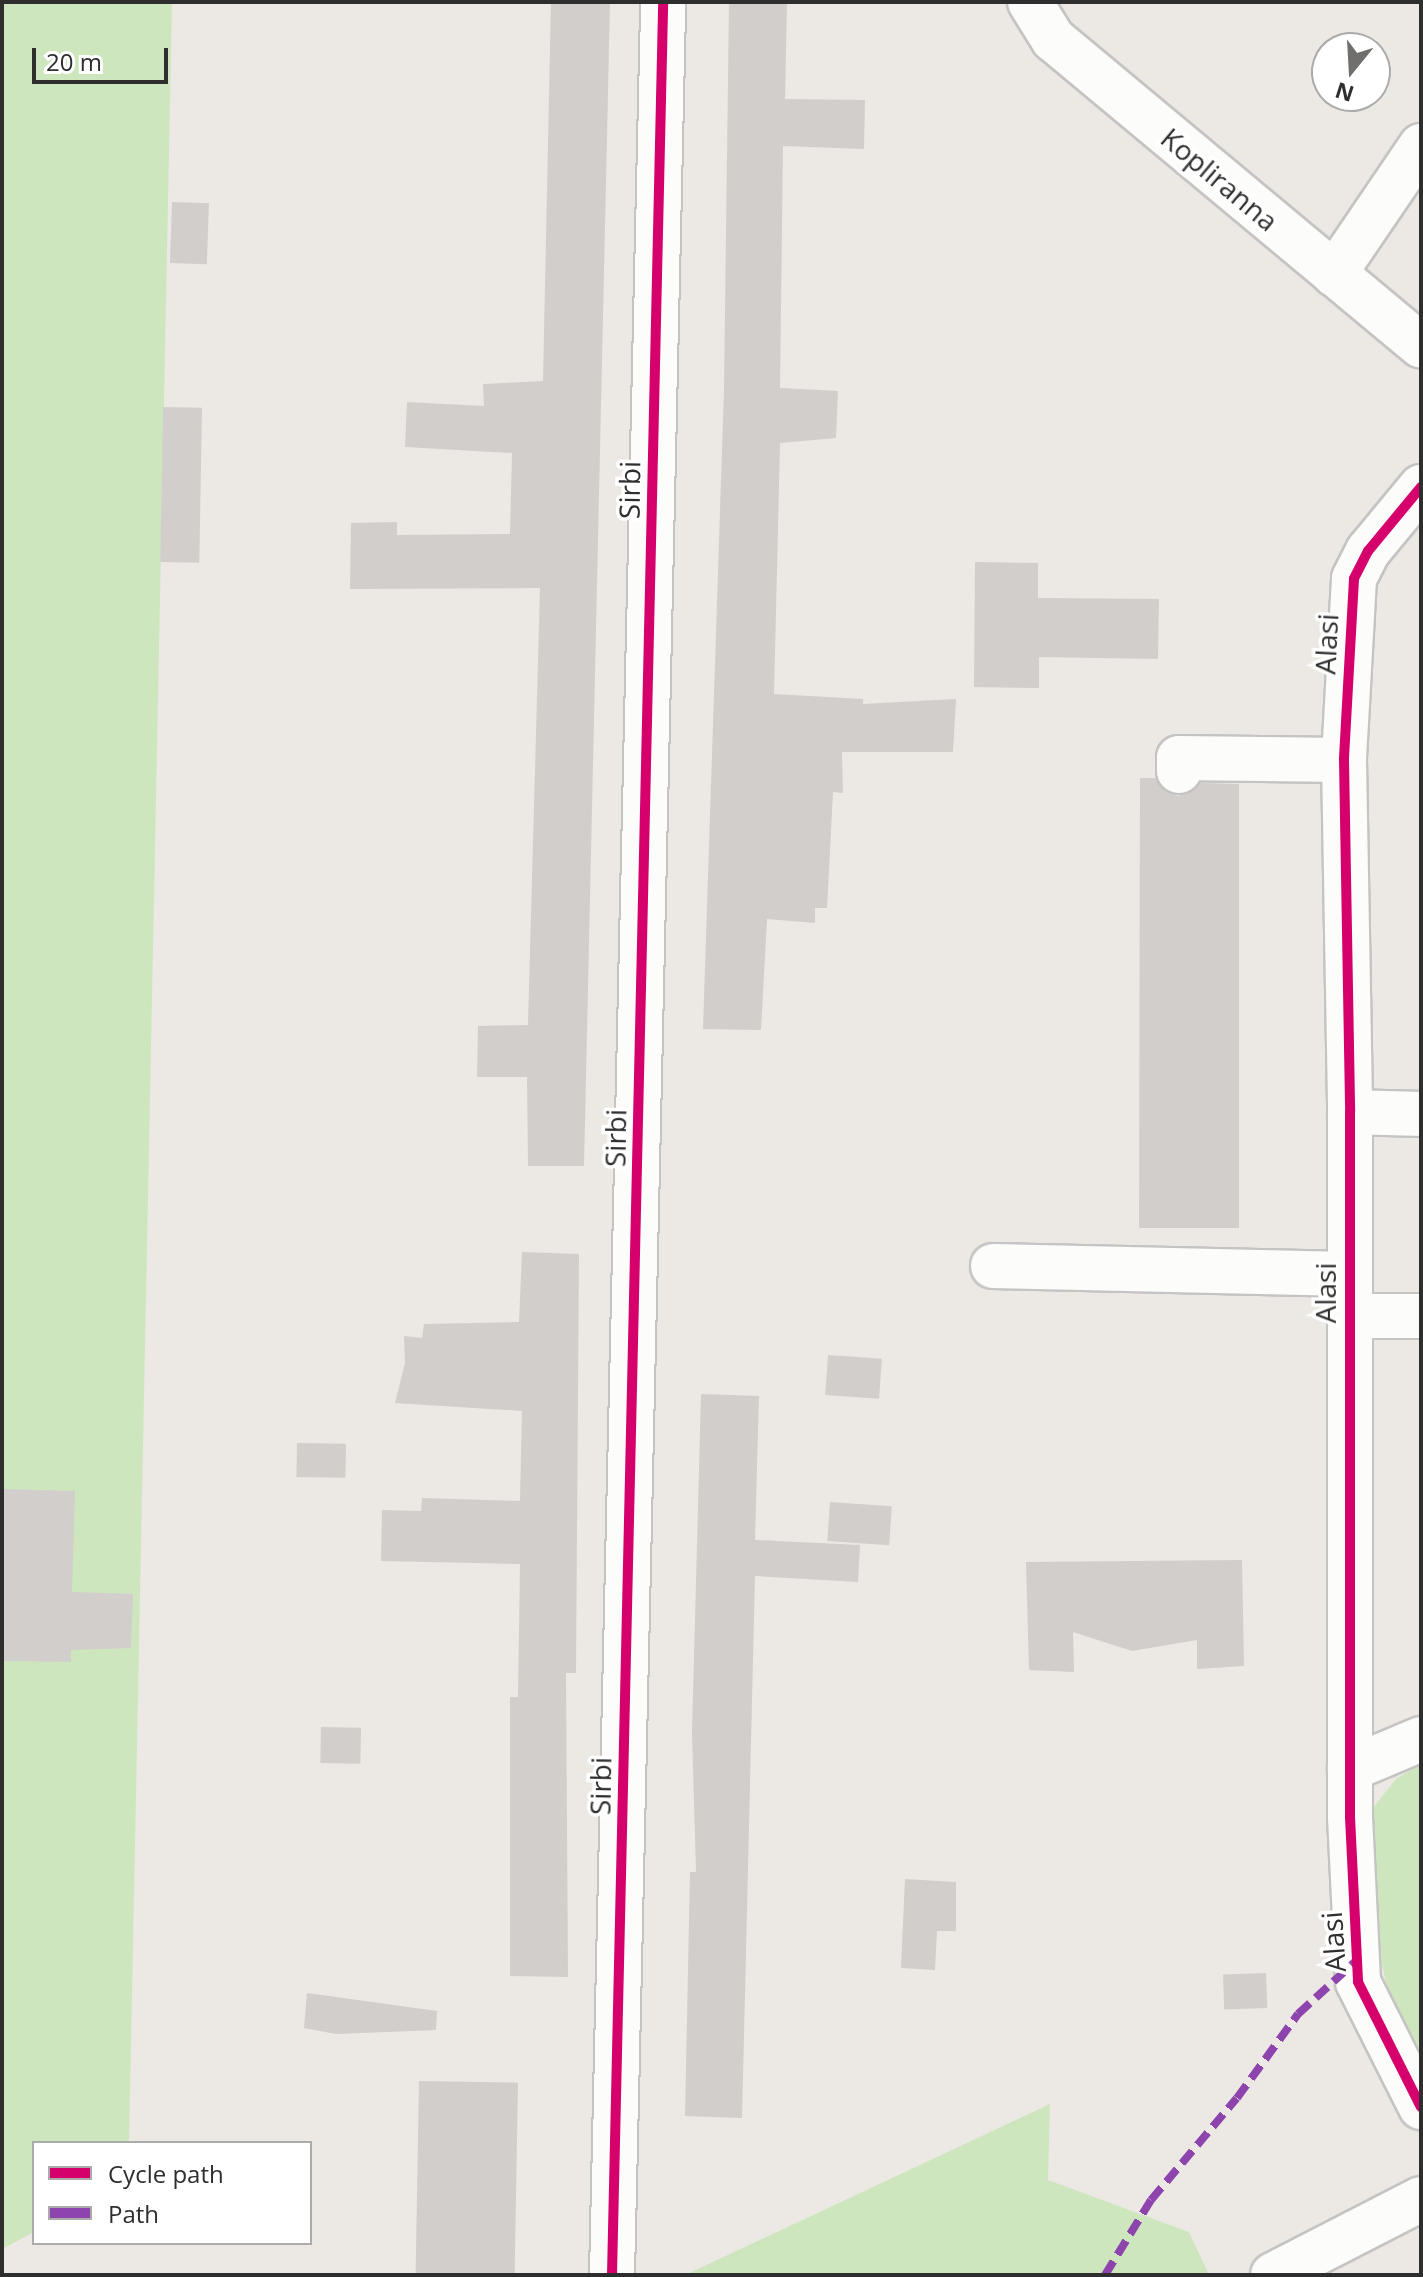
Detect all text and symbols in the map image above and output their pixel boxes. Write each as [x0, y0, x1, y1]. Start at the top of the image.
scale bar [36, 32, 172, 82]
north arrow [1311, 32, 1391, 112]
text: 20 m [46, 45, 102, 78]
text: N [1331, 76, 1357, 110]
street label: Kopliranna [1155, 120, 1285, 238]
street label: Sirbi [612, 461, 646, 519]
street label: Alasi [1308, 613, 1344, 675]
street label: Sirbi [598, 1109, 632, 1167]
street label: Alasi [1308, 1263, 1342, 1323]
street label: Sirbi [583, 1757, 617, 1815]
street label: Alasi [1314, 1911, 1352, 1973]
legend [32, 2141, 312, 2245]
text: Cycle path [108, 2157, 224, 2190]
text: Path [108, 2197, 159, 2230]

